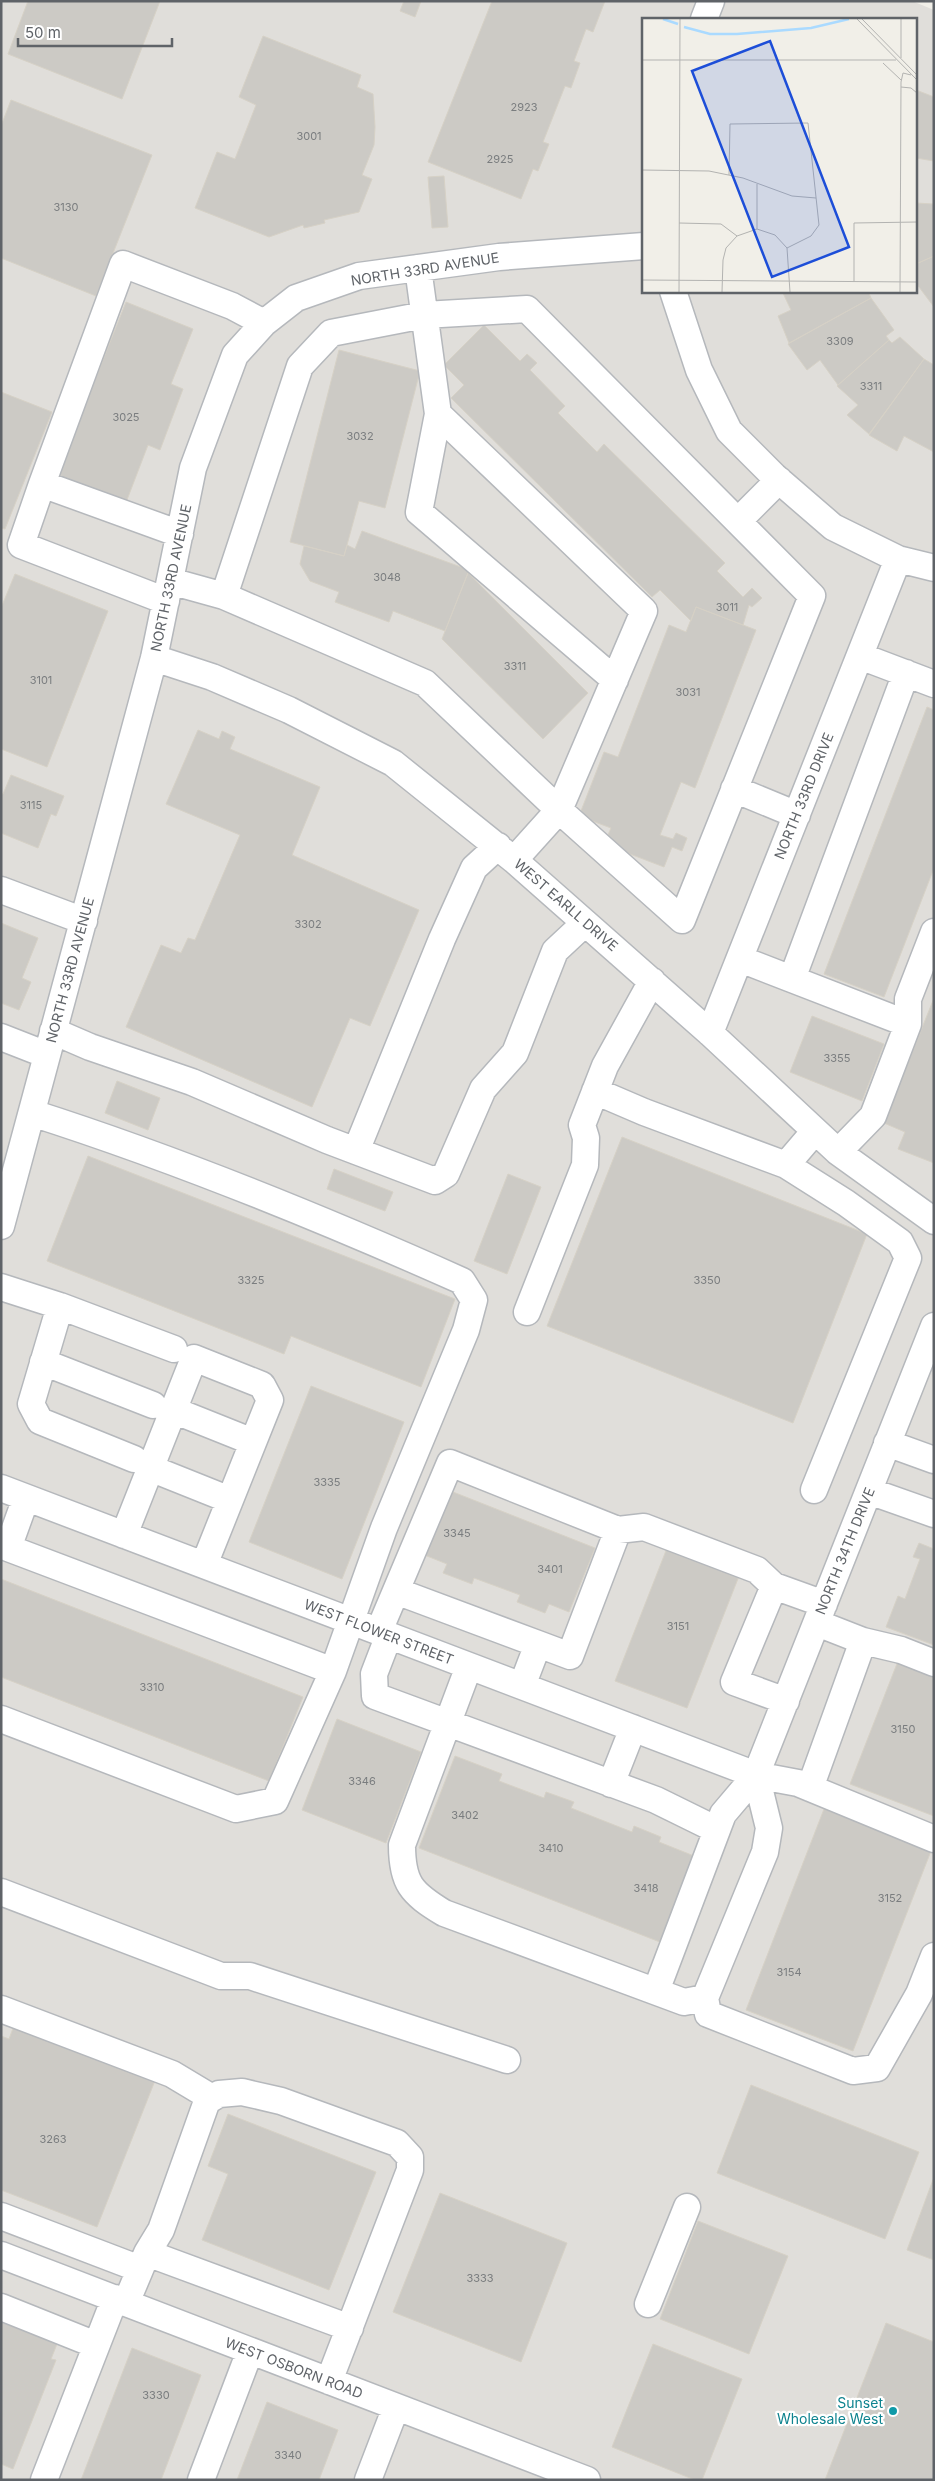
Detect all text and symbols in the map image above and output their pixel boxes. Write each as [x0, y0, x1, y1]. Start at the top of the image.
scale bar [18, 15, 171, 47]
inset map [642, 18, 918, 292]
text: 50 m [25, 23, 61, 42]
house number: 2923 [510, 100, 538, 114]
house number: 3001 [296, 129, 322, 143]
house number: 2925 [487, 152, 514, 166]
house number: 3130 [53, 200, 79, 214]
street label: NORTH 33RD AVENUE [349, 248, 500, 289]
house number: 3309 [826, 334, 854, 348]
house number: 3311 [860, 379, 882, 393]
house number: 3025 [112, 410, 140, 424]
house number: 3032 [346, 429, 374, 443]
street label: NORTH 33RD AVENUE [147, 503, 194, 653]
house number: 3048 [373, 570, 401, 584]
house number: 3011 [716, 600, 738, 614]
house number: 3311 [504, 659, 526, 673]
house number: 3101 [30, 673, 52, 687]
house number: 3031 [675, 685, 701, 699]
street label: NORTH 33RD DRIVE [770, 730, 837, 862]
house number: 3115 [20, 798, 43, 812]
street label: WEST EARLL DRIVE [511, 855, 622, 954]
street label: NORTH 33RD AVENUE [42, 895, 97, 1045]
house number: 3302 [294, 917, 322, 931]
house number: 3355 [824, 1051, 851, 1065]
house number: 3325 [238, 1273, 265, 1287]
house number: 3350 [693, 1273, 721, 1287]
house number: 3335 [313, 1475, 341, 1489]
street label: NORTH 34TH DRIVE [811, 1485, 878, 1617]
house number: 3345 [443, 1526, 471, 1540]
house number: 3401 [537, 1562, 563, 1576]
street label: WEST FLOWER STREET [302, 1595, 456, 1668]
house number: 3151 [667, 1619, 689, 1633]
house number: 3310 [139, 1680, 165, 1694]
house number: 3150 [891, 1722, 916, 1736]
house number: 3346 [348, 1774, 376, 1788]
house number: 3402 [451, 1808, 479, 1822]
house number: 3410 [538, 1841, 564, 1855]
house number: 3418 [634, 1881, 659, 1895]
house number: 3152 [878, 1891, 902, 1905]
house number: 3154 [776, 1965, 802, 1979]
house number: 3263 [39, 2132, 67, 2146]
house number: 3333 [466, 2271, 494, 2285]
street label: WEST OSBORN ROAD [223, 2333, 365, 2402]
house number: 3330 [142, 2388, 170, 2402]
place label: Sunset Wholesale West [777, 2394, 883, 2427]
marker: Sunset Wholesale West [887, 2405, 899, 2417]
house number: 3340 [274, 2448, 302, 2462]

